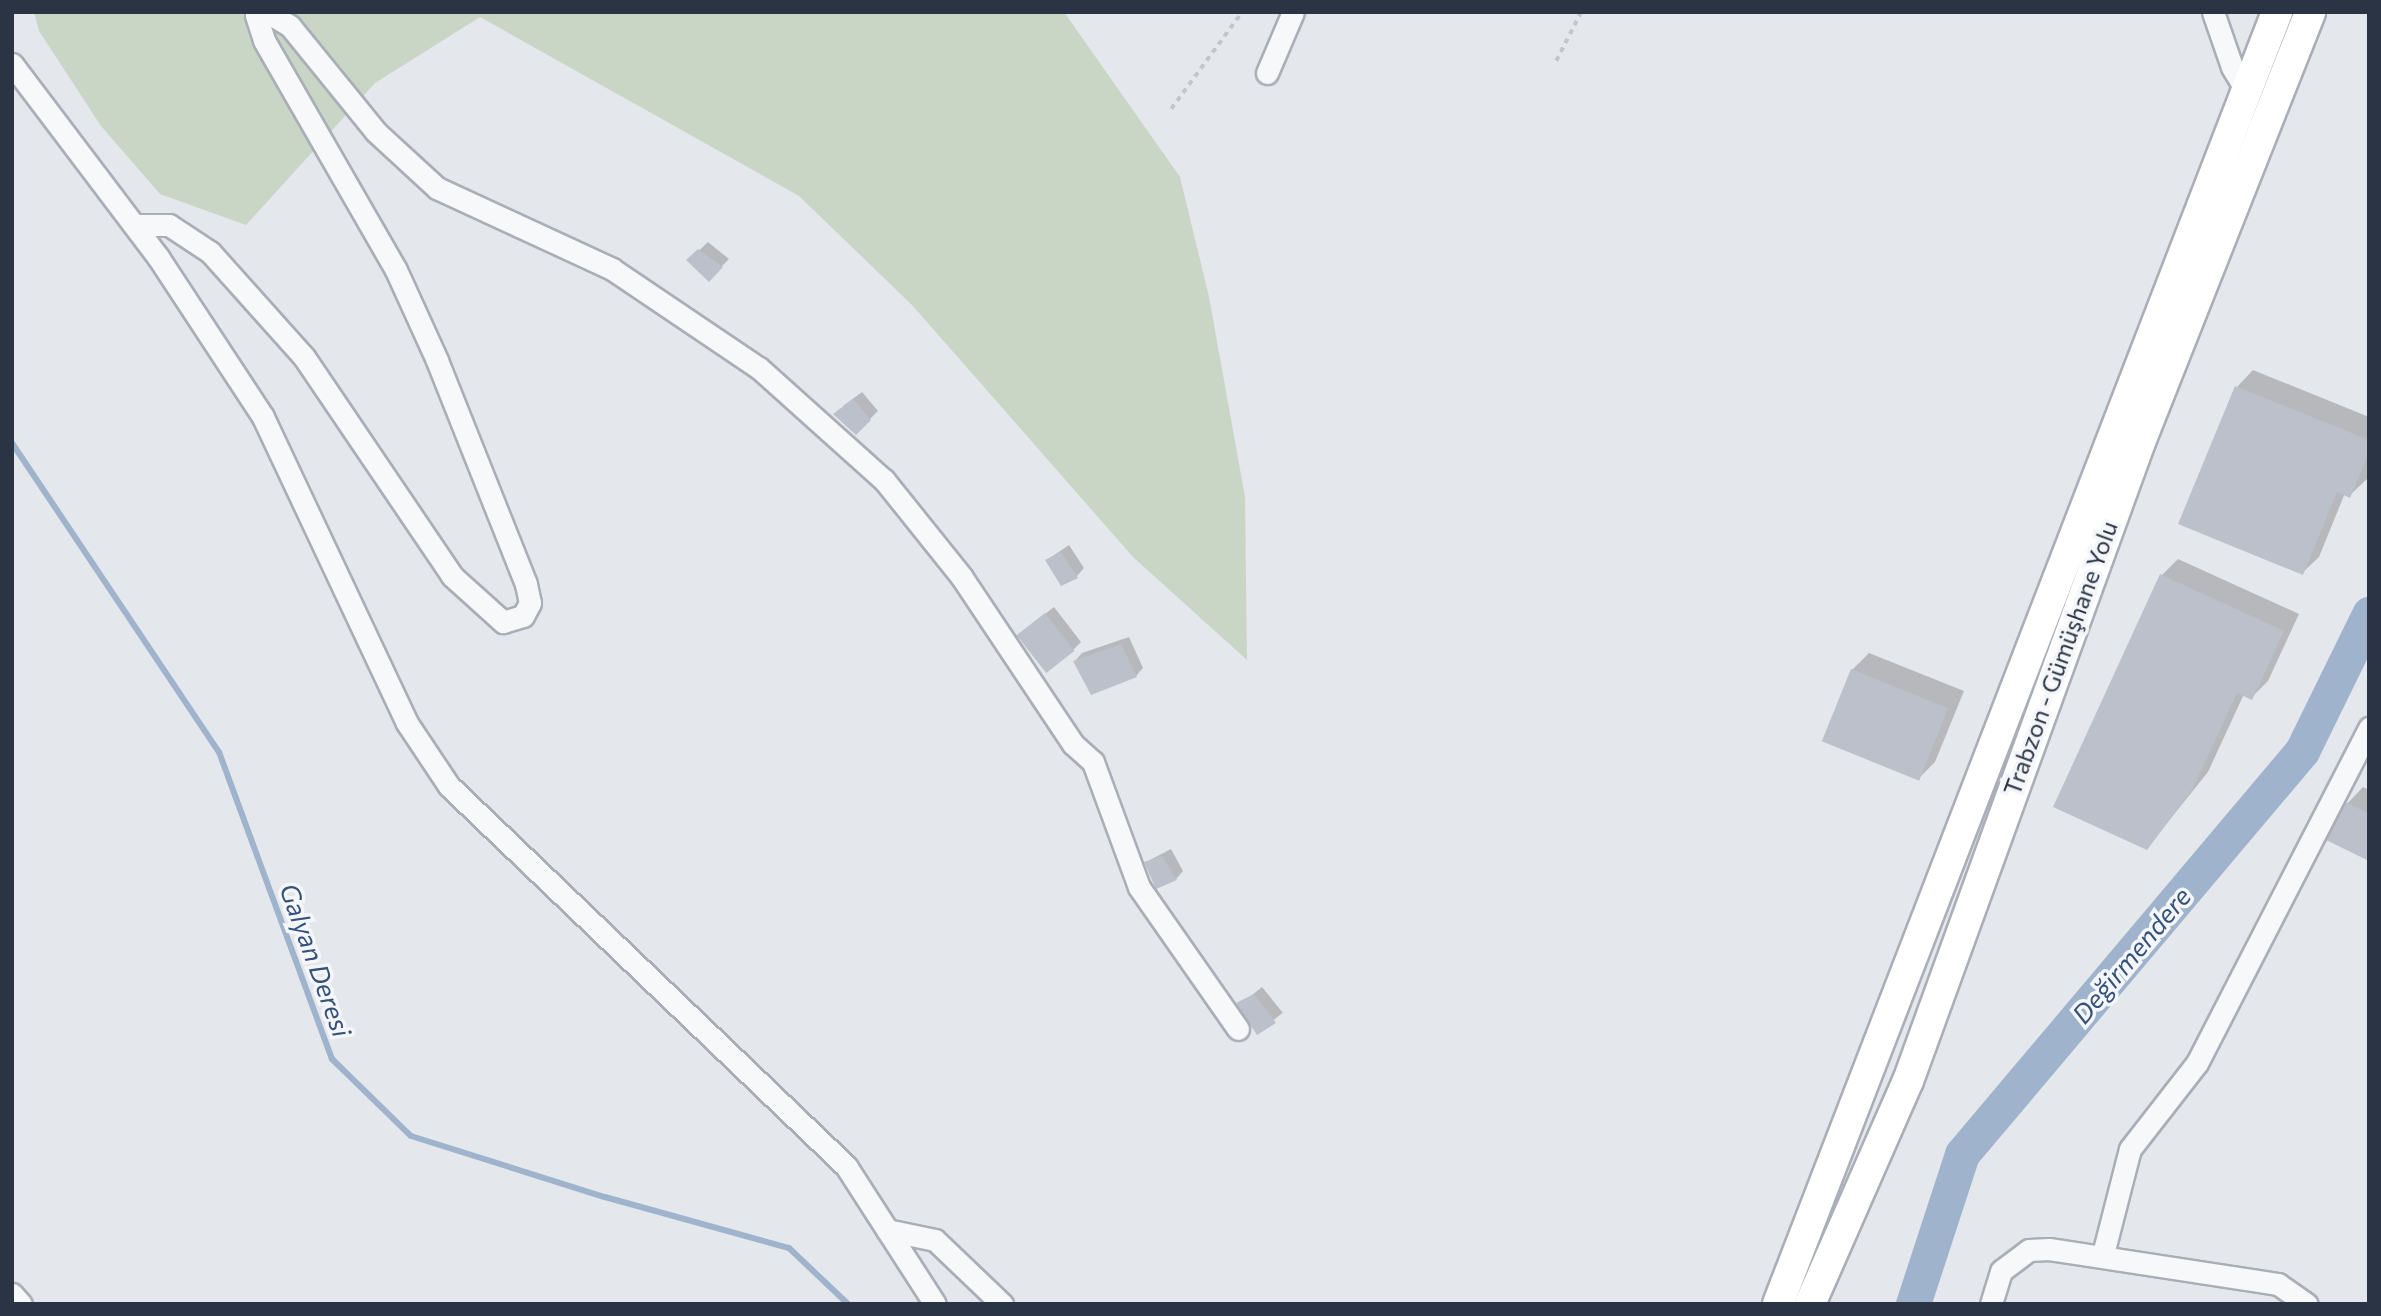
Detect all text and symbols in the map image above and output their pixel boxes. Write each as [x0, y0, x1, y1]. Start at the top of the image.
street label: Trabzon - Gümüşhane Yolu [1997, 517, 2123, 799]
water label: Galyan Deresi [274, 879, 358, 1041]
water label: Değirmendere [2065, 881, 2197, 1029]

